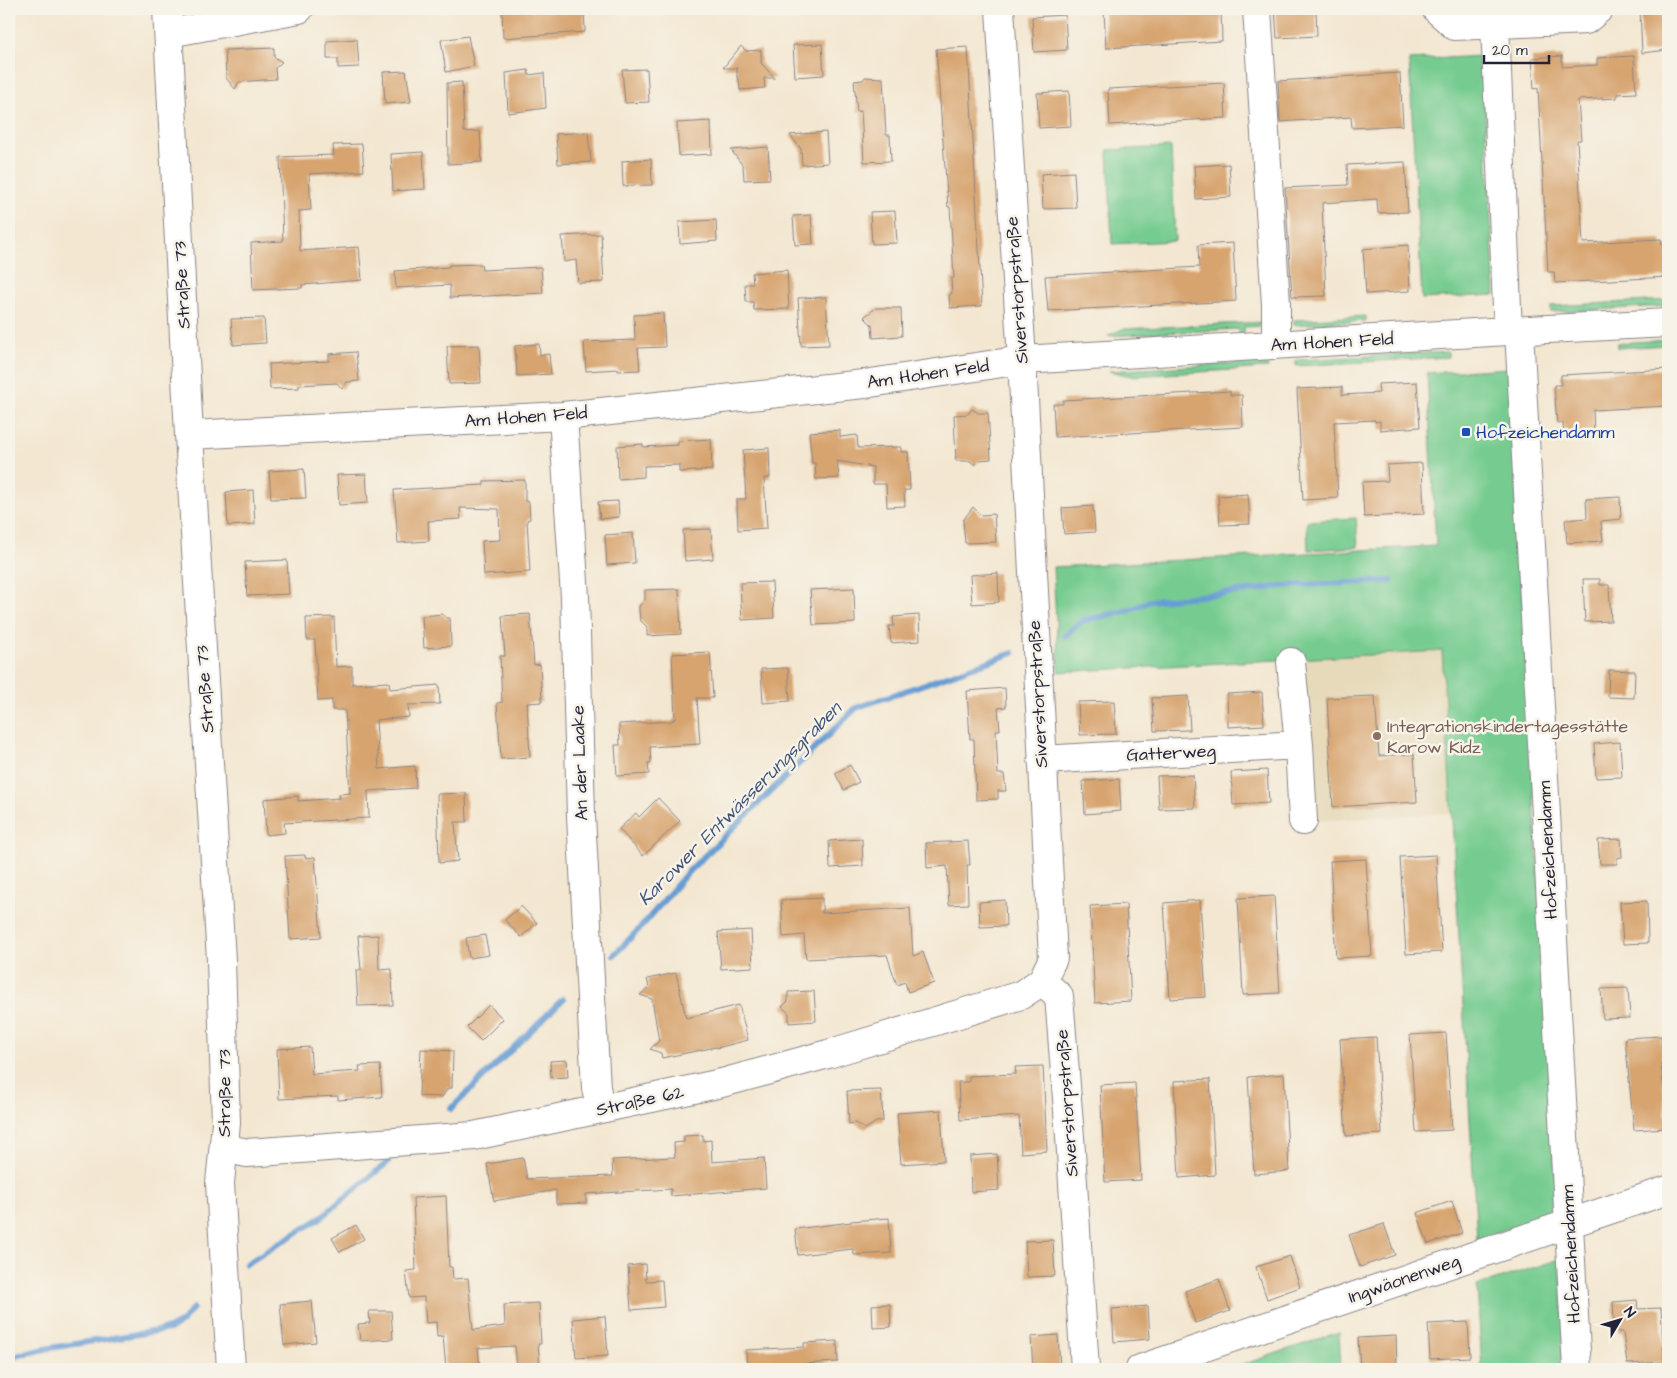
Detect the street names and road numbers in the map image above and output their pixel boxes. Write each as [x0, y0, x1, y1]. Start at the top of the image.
street label: Siverstorpstraße [999, 215, 1035, 365]
street label: Straße 73 [167, 240, 197, 330]
street label: Am Hohen Feld [1270, 326, 1394, 358]
street label: Am Hohen Feld [865, 353, 991, 395]
street label: Am Hohen Feld [464, 400, 588, 434]
street label: Siverstorpstraße [1022, 619, 1054, 768]
street label: Straße 73 [189, 644, 221, 734]
street label: An der Laake [565, 705, 595, 821]
street label: Gatterweg [1126, 738, 1216, 769]
street label: Hofzeichendamm [1532, 780, 1564, 920]
street label: Siverstorpstraße [1049, 1028, 1085, 1178]
street label: Straße 73 [212, 1049, 237, 1137]
street label: Straße 62 [594, 1079, 687, 1123]
street label: Hofzeichendamm [1555, 1184, 1587, 1324]
street label: Ingwäonenweg [1345, 1248, 1463, 1311]

